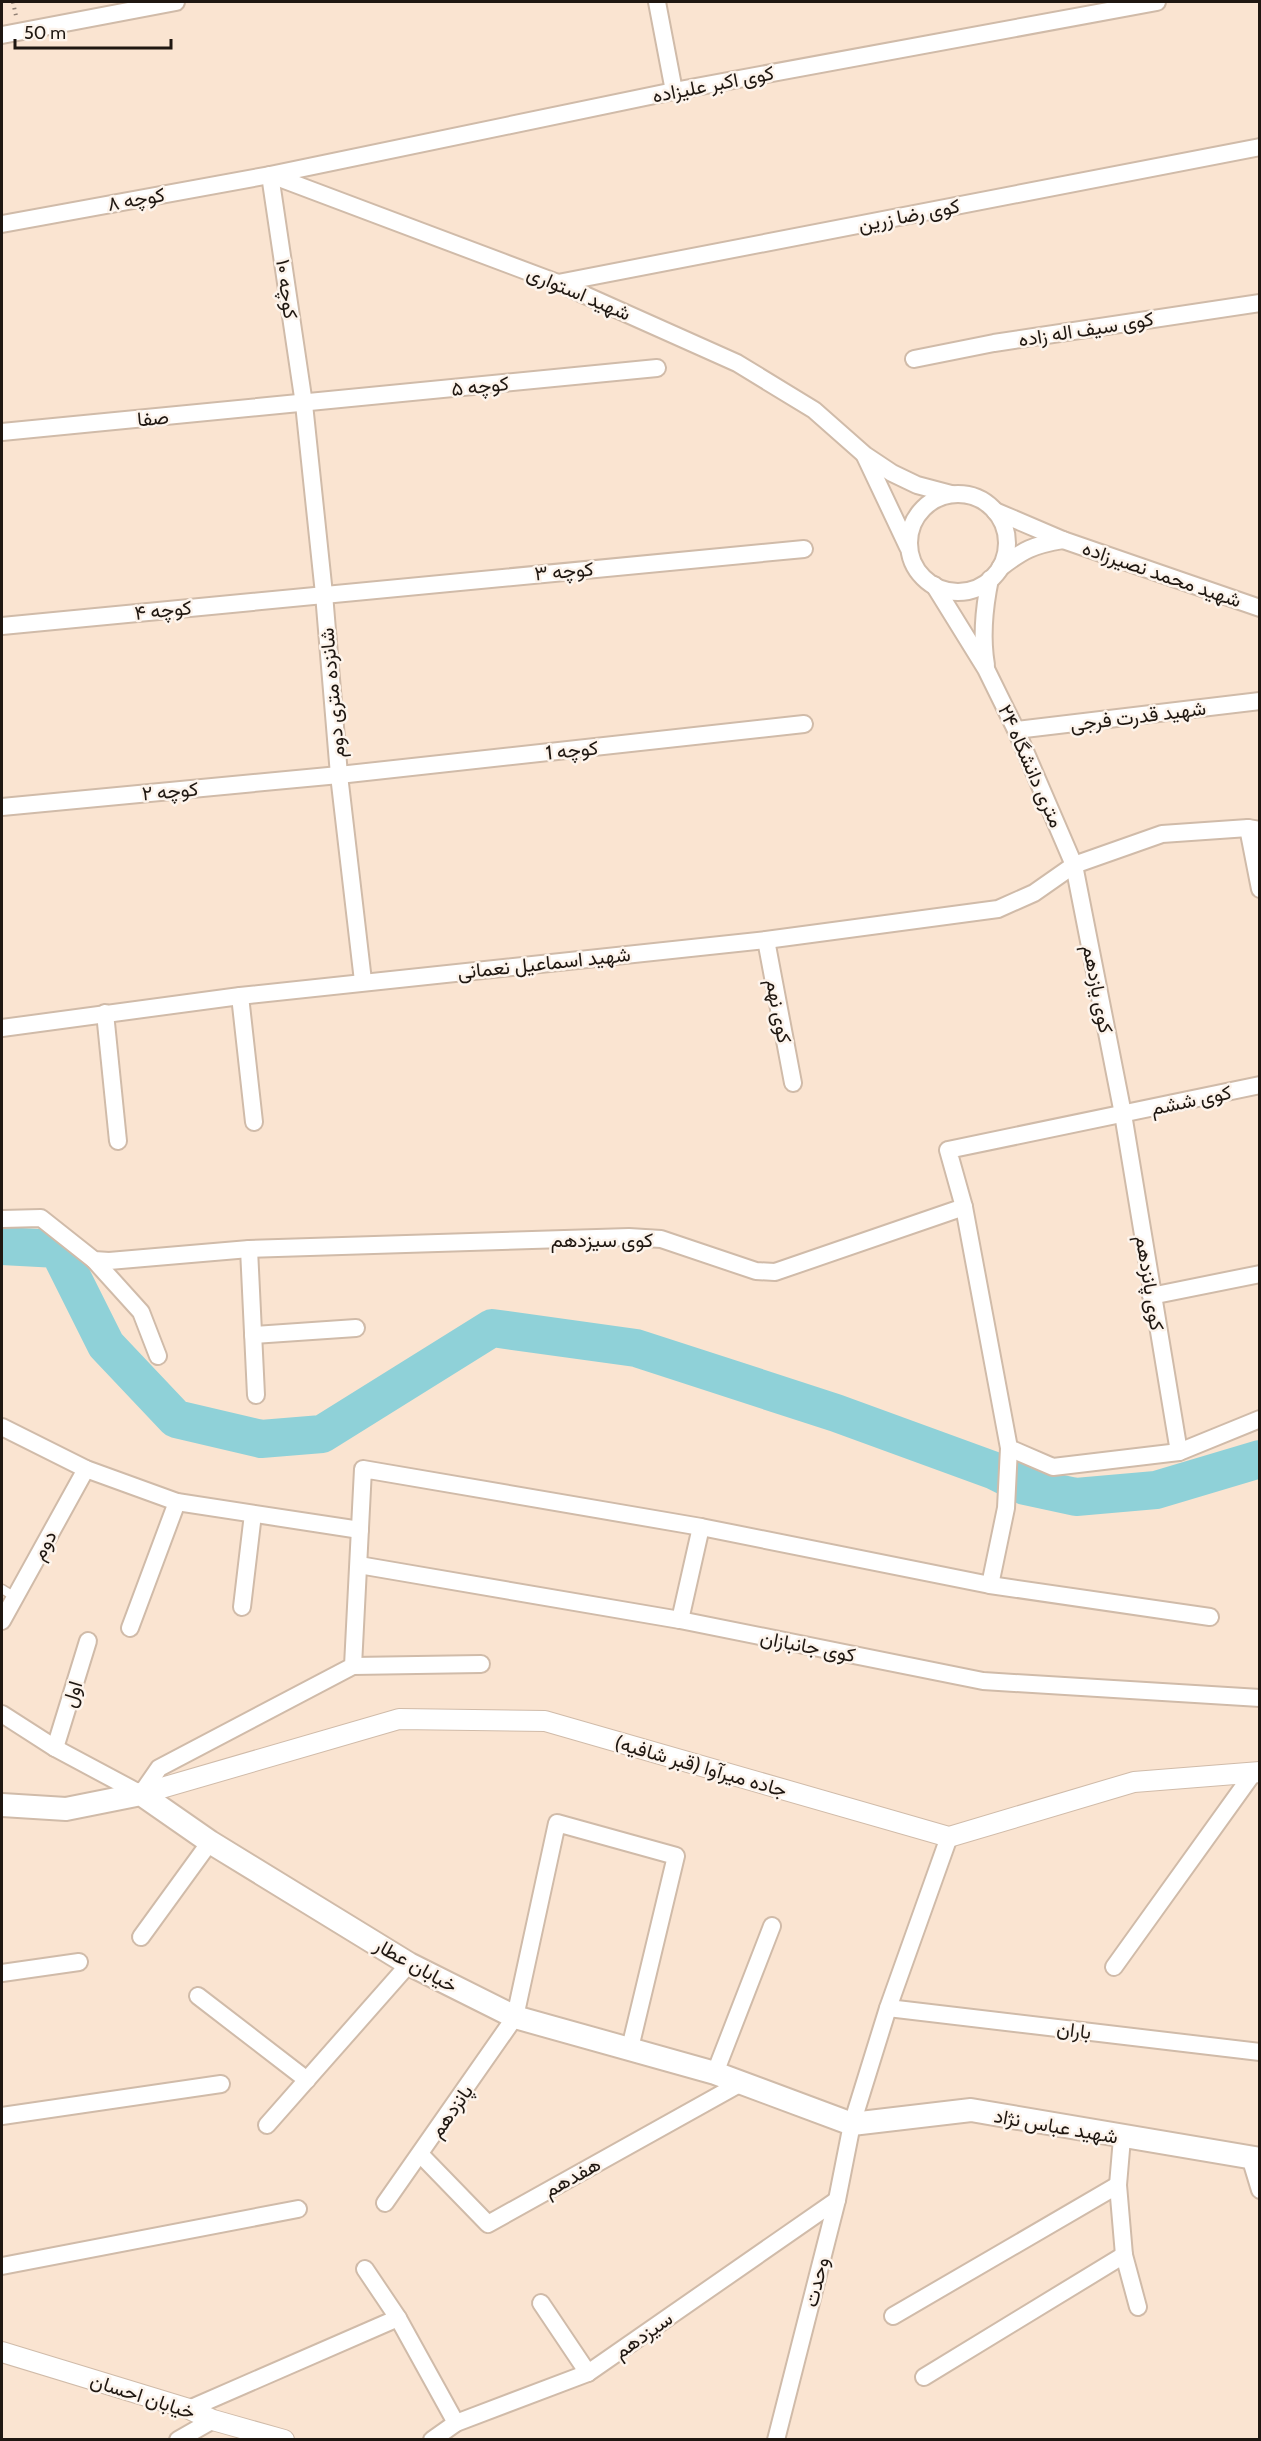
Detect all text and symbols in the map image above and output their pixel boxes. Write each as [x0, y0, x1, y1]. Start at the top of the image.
scale bar [15, 12, 171, 50]
text: 50 m [24, 22, 66, 44]
street label: کوی اکبر علیزاده [650, 60, 776, 109]
street label: کوچه ۸ [105, 182, 167, 218]
street label: کوی رضا زرین [856, 193, 962, 238]
street label: کوچه ۱۰ [269, 257, 303, 321]
street label: شهید استواری [523, 260, 634, 326]
street label: کوی سیف اله زاده [1017, 306, 1156, 353]
street label: کوچه ۵ [450, 371, 510, 403]
street label: صفا [136, 405, 170, 431]
street label: شهید محمد نصیرزاده [1079, 536, 1245, 613]
street label: کوچه ۳ [533, 556, 595, 588]
street label: کوچه ۴ [133, 595, 193, 627]
street label: شانزده متری دوم [314, 627, 351, 759]
street label: شهید قدرت فرجی [1069, 696, 1208, 737]
street label: ۲۴ متری دانشگاه [992, 701, 1069, 832]
street label: کوچه 1 [545, 735, 600, 767]
street label: کوچه ۲ [141, 777, 199, 807]
street label: شهید اسماعیل نعمانی [456, 942, 632, 985]
street label: کوی یازدهم [1077, 943, 1118, 1035]
street label: کوی نهم [760, 977, 797, 1045]
street label: کوی ششم [1149, 1080, 1234, 1121]
street label: کوی سیزدهم [551, 1228, 653, 1253]
street label: کوی پانزدهم [1129, 1234, 1169, 1333]
street label: دوم [26, 1526, 63, 1565]
street label: کوی جانبازان [758, 1625, 858, 1668]
street label: اول [57, 1678, 88, 1710]
street label: جاده میرآوا (قبر شافیه) [612, 1730, 790, 1803]
street label: خیابان عطار [369, 1932, 462, 1998]
street label: باران [1055, 2016, 1093, 2045]
street label: پانزدهم [424, 2080, 480, 2143]
street label: شهید عباس نژاد [992, 2103, 1120, 2150]
street label: هفدهم [539, 2152, 605, 2203]
street label: وحدت [798, 2255, 835, 2310]
street label: سیزدهم [609, 2306, 677, 2365]
street label: خیابان احسان [88, 2368, 198, 2424]

